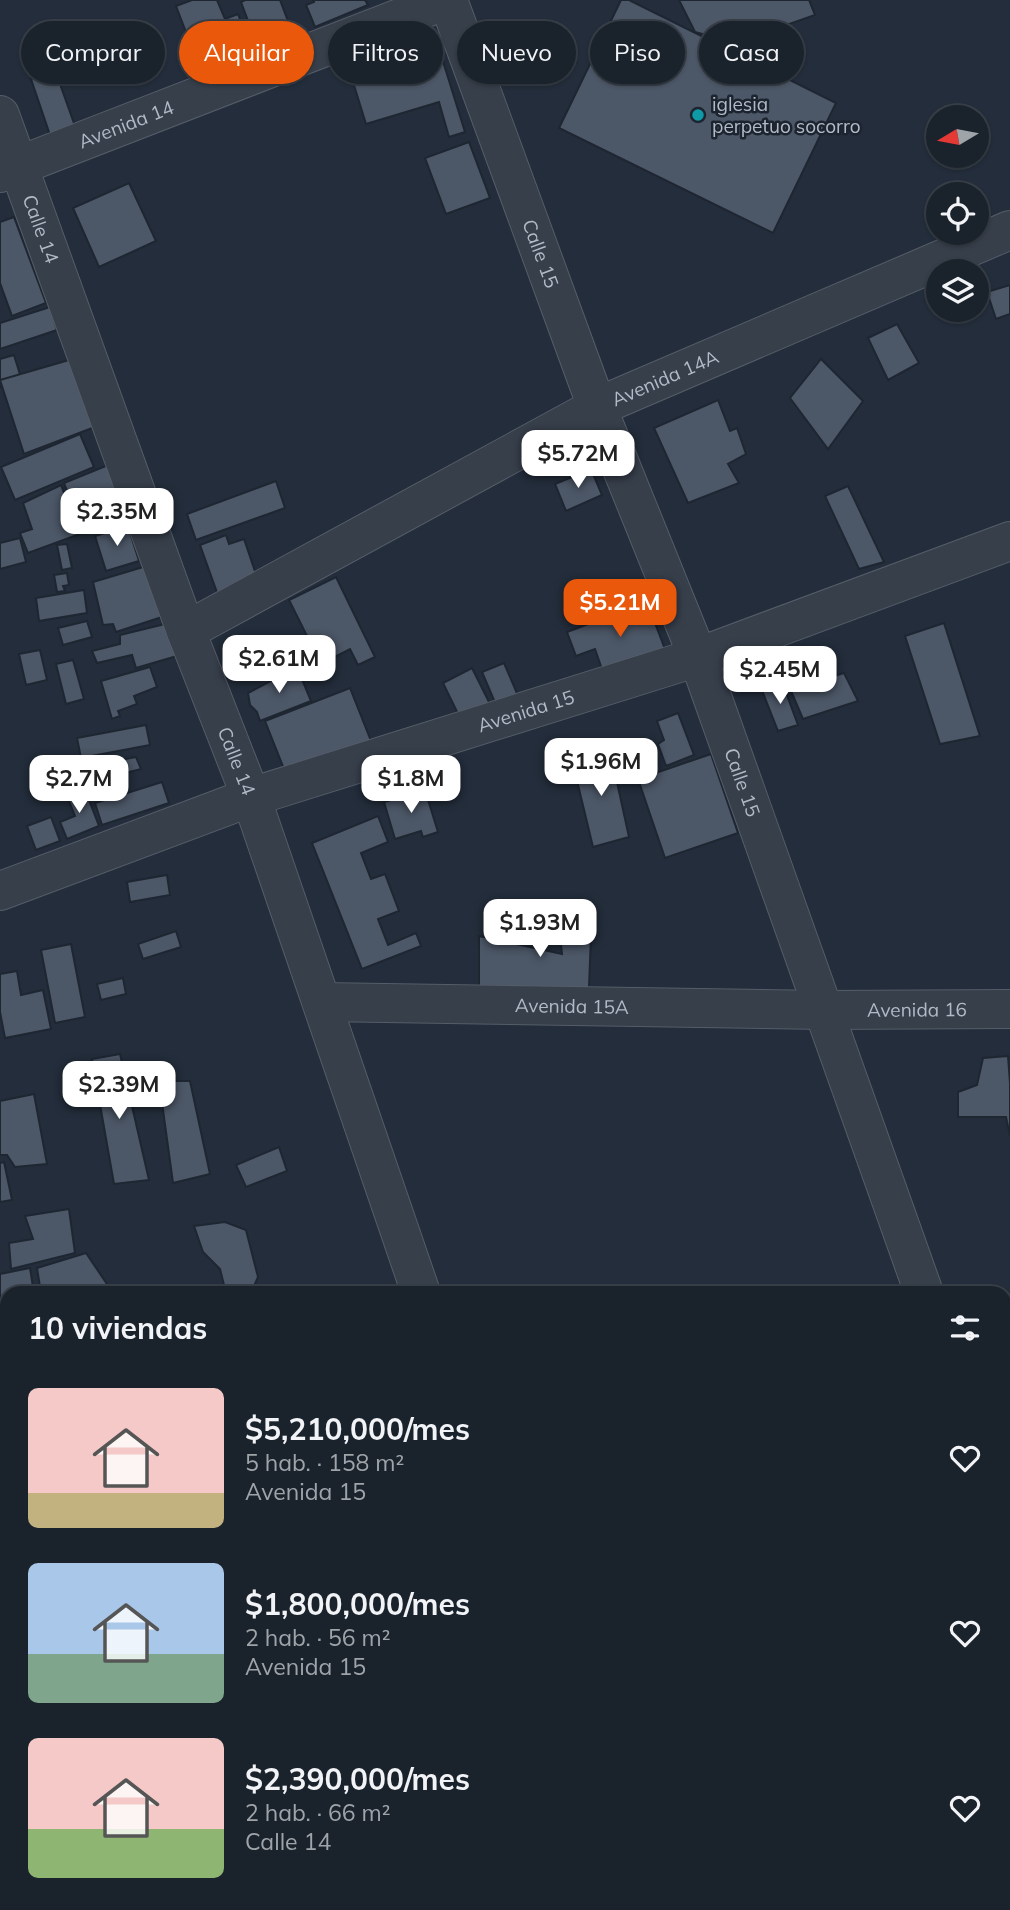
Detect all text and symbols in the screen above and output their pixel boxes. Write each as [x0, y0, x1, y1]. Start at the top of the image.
chip: Comprar [21, 21, 165, 84]
chip: Alquilar [179, 21, 314, 84]
chip: Filtros [328, 21, 443, 84]
chip: Nuevo [457, 21, 576, 84]
chip: Piso [590, 21, 685, 84]
chip: Casa [699, 21, 804, 84]
place label: iglesia perpetuo socorro [712, 92, 861, 138]
street label: Avenida 14 [75, 95, 177, 153]
north arrow [926, 105, 989, 168]
map controls [926, 105, 989, 322]
marker: iglesia perpetuo socorro [690, 107, 706, 123]
button: locate [926, 182, 989, 245]
street label: Calle 14 [18, 191, 64, 266]
street label: Calle 15 [517, 216, 564, 291]
button: layers [926, 259, 989, 322]
street label: Avenida 14A [608, 344, 722, 411]
pin: $5.72M [521, 430, 635, 490]
text: $5.72M [538, 438, 618, 467]
pin: $2.35M [60, 489, 174, 548]
text: $2.35M [77, 496, 157, 525]
pin: $5.21M [563, 580, 677, 639]
text: $5.21M [580, 587, 660, 616]
pin: $2.61M [222, 636, 336, 695]
text: $2.61M [239, 643, 319, 672]
pin: $2.45M [723, 646, 837, 706]
text: $2.45M [740, 654, 820, 683]
street label: Avenida 15 [474, 685, 577, 737]
street label: Calle 14 [213, 723, 261, 798]
pin: $1.96M [544, 738, 658, 798]
street label: Calle 15 [719, 745, 766, 820]
text: $1.96M [561, 746, 641, 775]
pin: $2.7M [30, 756, 128, 815]
pin: $1.8M [362, 756, 460, 815]
text: $2.7M [45, 763, 113, 792]
text: $1.8M [377, 763, 445, 792]
pin: $1.93M [483, 900, 597, 959]
text: $1.93M [500, 907, 580, 936]
street label: Avenida 15A [515, 993, 629, 1019]
street label: Avenida 16 [867, 997, 967, 1022]
pin: $2.39M [62, 1062, 176, 1121]
text: $2.39M [79, 1069, 159, 1098]
text: 10 viviendas [28, 1309, 207, 1347]
icon: filters [946, 1309, 984, 1347]
text: $5,210,000/mes [245, 1410, 470, 1448]
icon: home [84, 1416, 168, 1500]
icon: heart [946, 1439, 984, 1477]
text: 5 hab. · 158 m² [245, 1448, 404, 1477]
text: Avenida 15 [245, 1477, 366, 1506]
text: $1,800,000/mes [245, 1585, 470, 1623]
icon: home [84, 1591, 168, 1675]
icon: heart [946, 1614, 984, 1652]
text: 2 hab. · 56 m² [245, 1623, 390, 1652]
text: Avenida 15 [245, 1652, 366, 1681]
text: $2,390,000/mes [245, 1760, 470, 1798]
icon: home [84, 1766, 168, 1850]
icon: heart [946, 1789, 984, 1827]
text: 2 hab. · 66 m² [245, 1798, 390, 1827]
text: Calle 14 [245, 1827, 331, 1856]

